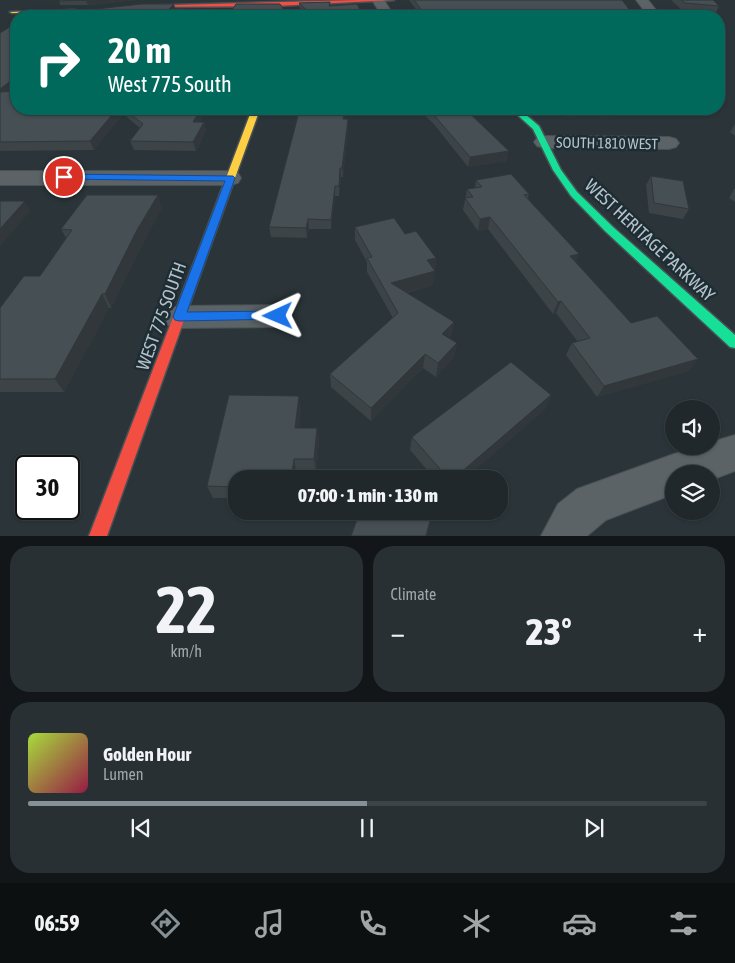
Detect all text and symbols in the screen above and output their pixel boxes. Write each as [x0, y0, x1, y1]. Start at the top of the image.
icon: right [25, 30, 90, 95]
text: 20 m [108, 30, 171, 70]
text: West 775 South [108, 71, 232, 97]
street label: SOUTH 1810 WEST [556, 134, 658, 152]
pin [43, 156, 85, 198]
icon: arrive [50, 163, 78, 191]
street label: WEST HERITAGE PARKWAY [581, 175, 719, 305]
street label: WEST 775 SOUTH [132, 259, 190, 373]
position arrow [251, 289, 303, 341]
map controls [665, 400, 720, 520]
button: sound [665, 400, 720, 455]
speed limit sign: 30 [15, 455, 80, 520]
button: layers [665, 465, 720, 520]
text: 07:00 · 1 min · 130 m [298, 484, 438, 506]
text: 22 [156, 572, 217, 647]
text: Climate [391, 585, 436, 603]
text: 23° [526, 610, 572, 653]
text: − [391, 616, 405, 648]
text: + [692, 616, 707, 648]
text: km/h [170, 642, 202, 660]
text: Golden Hour [103, 743, 191, 765]
text: Lumen [103, 765, 143, 783]
icon: previous [127, 814, 155, 842]
icon: pause [353, 814, 381, 842]
icon: next [580, 814, 608, 842]
icon: directions [148, 906, 183, 941]
icon: music [252, 906, 287, 941]
icon: phone [355, 906, 390, 941]
icon: climate [459, 906, 494, 941]
icon: car [562, 906, 597, 941]
icon: filters [666, 906, 701, 941]
text: 06:59 [34, 910, 80, 936]

